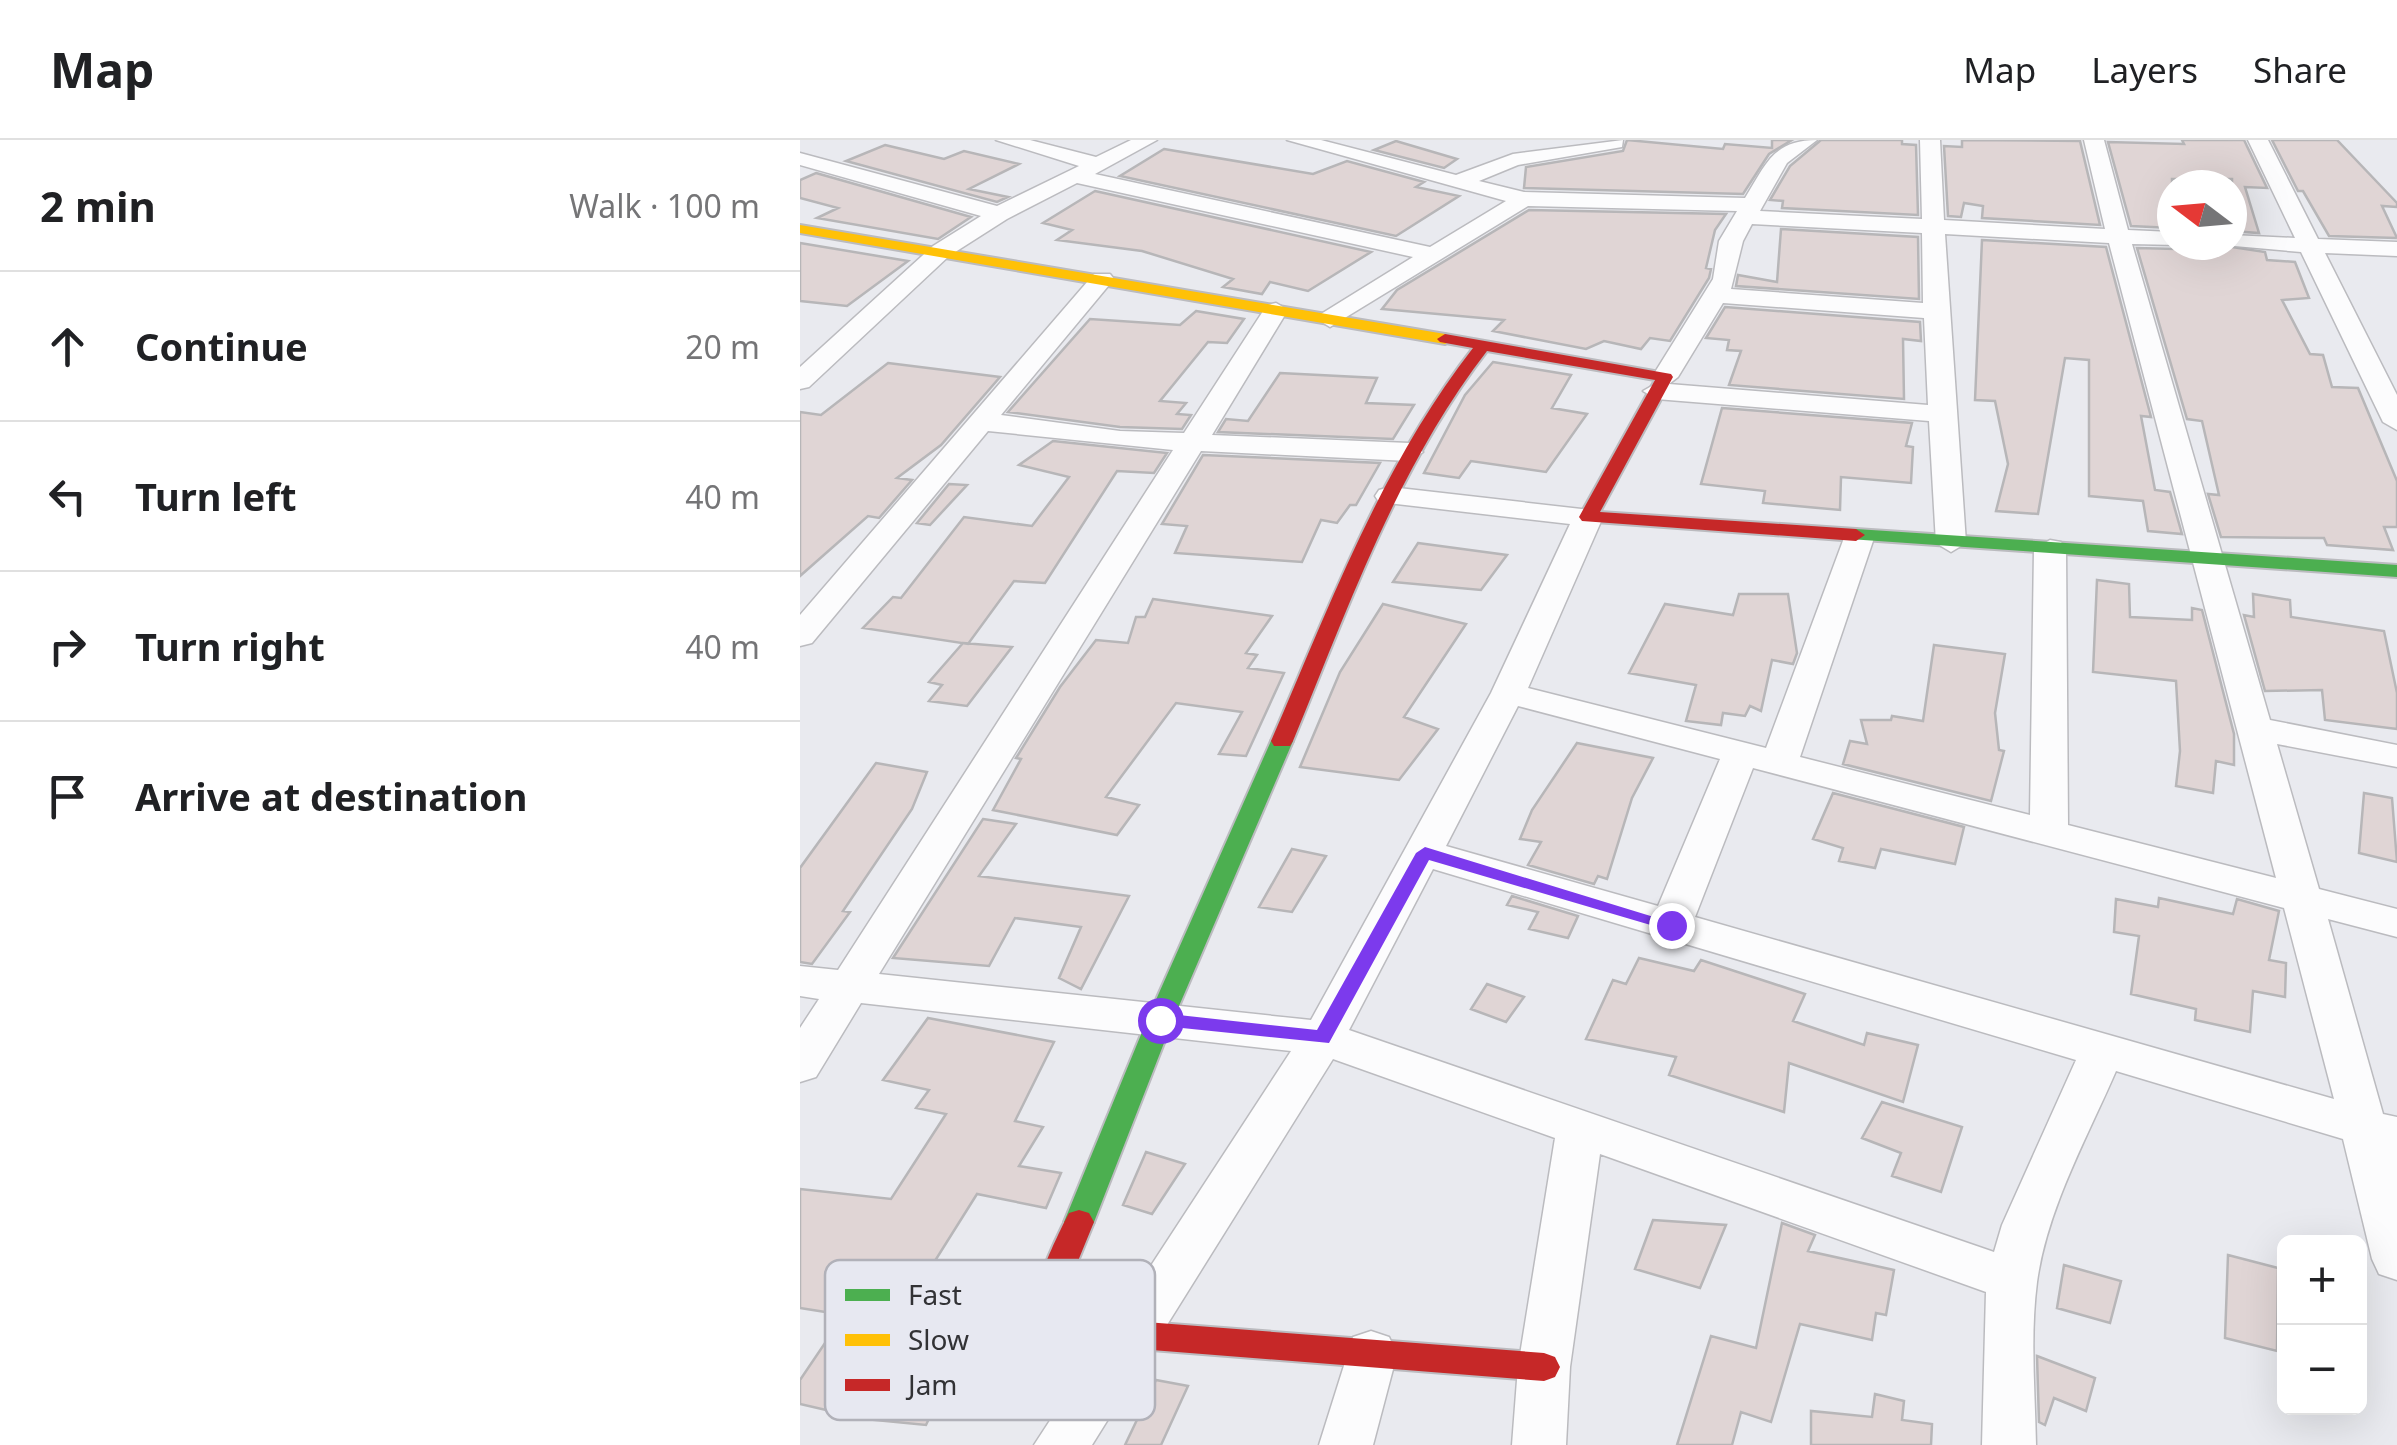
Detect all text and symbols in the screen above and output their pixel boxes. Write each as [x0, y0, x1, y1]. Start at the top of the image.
text: Map [50, 37, 154, 102]
text: Map [1963, 46, 2036, 93]
text: Layers [2091, 46, 2198, 93]
text: Share [2253, 46, 2347, 93]
north arrow [2157, 170, 2247, 260]
text: 2 min [40, 177, 156, 234]
text: Walk · 100 m [569, 184, 760, 227]
icon: ahead [40, 319, 95, 374]
text: Continue [135, 320, 308, 372]
text: 20 m [685, 325, 760, 368]
icon: left [40, 469, 95, 524]
text: Turn left [135, 470, 297, 522]
text: 40 m [685, 475, 760, 518]
icon: right [40, 619, 95, 674]
text: Turn right [135, 620, 325, 672]
text: 40 m [685, 625, 760, 668]
icon: arrive [40, 769, 95, 824]
text: Arrive at destination [135, 770, 527, 822]
route end [1649, 903, 1695, 949]
route start [1138, 998, 1184, 1044]
map controls [2277, 1235, 2367, 1415]
button: + [2277, 1235, 2367, 1325]
legend [825, 1260, 1155, 1420]
text: Fast [908, 1275, 962, 1313]
text: Slow [908, 1320, 969, 1358]
button: − [2277, 1325, 2367, 1415]
text: Jam [905, 1365, 958, 1403]

